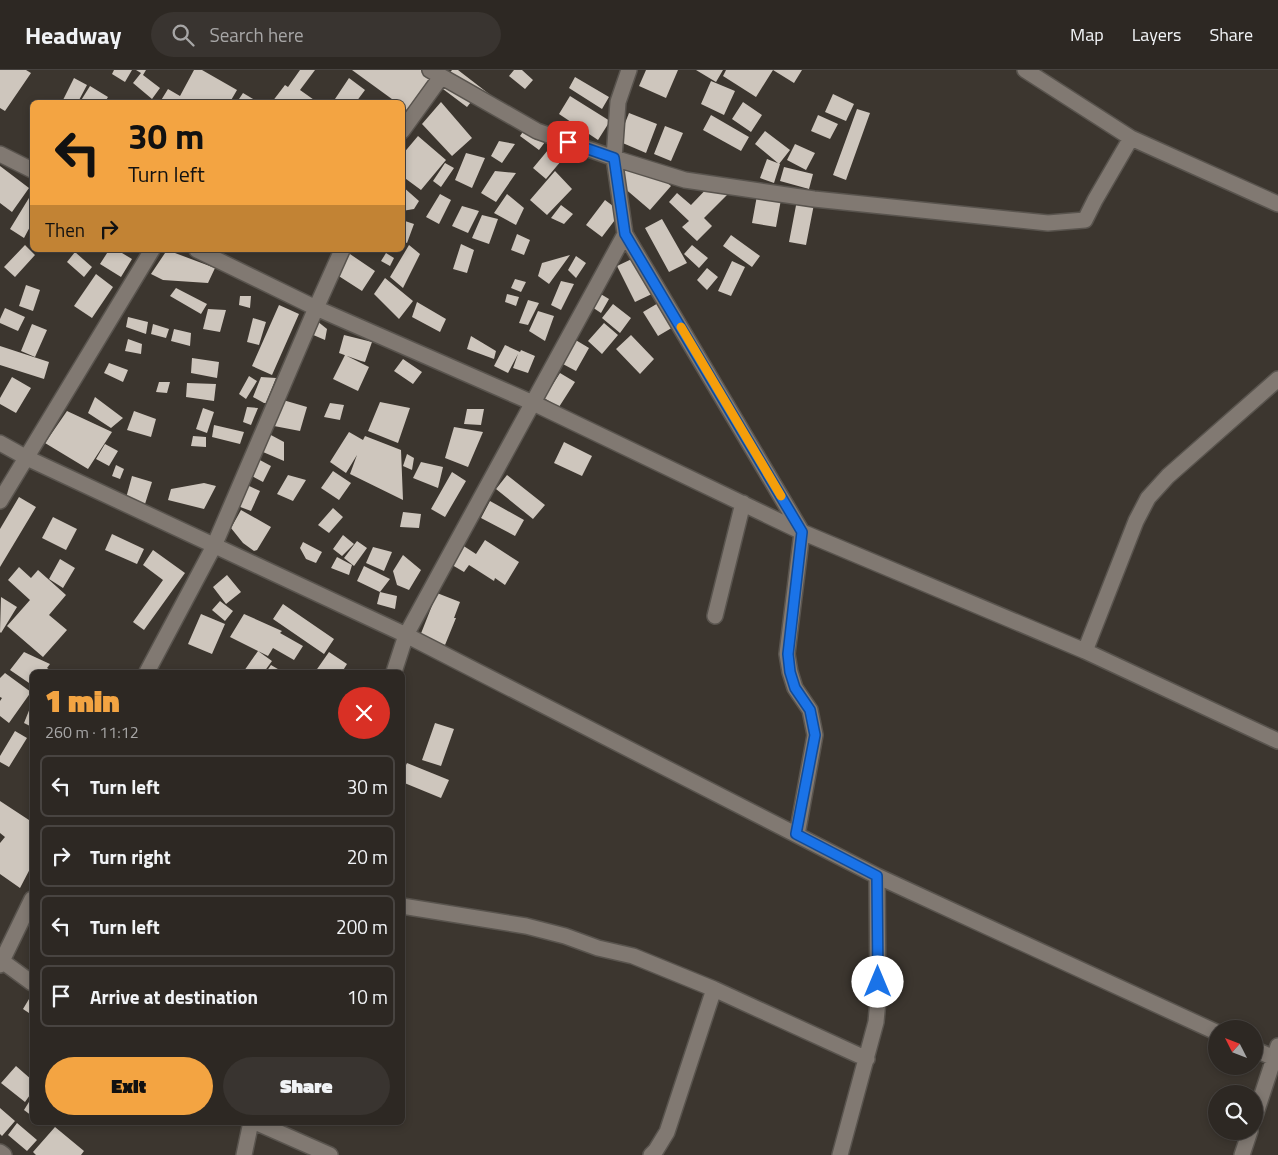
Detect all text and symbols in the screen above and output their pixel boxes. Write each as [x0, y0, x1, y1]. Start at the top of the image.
search box [151, 12, 501, 57]
text: Headway [25, 17, 121, 53]
text: Search here [209, 20, 304, 49]
icon: search [169, 21, 197, 49]
text: Map [1070, 21, 1104, 48]
text: Layers [1132, 21, 1181, 48]
text: Share [1209, 21, 1253, 48]
text: 30 m [128, 109, 204, 163]
icon: left [45, 120, 110, 185]
pin [547, 121, 589, 163]
icon: arrive [554, 128, 582, 156]
text: Turn left [128, 157, 205, 191]
text: Then [45, 215, 85, 244]
icon: right [95, 215, 123, 243]
text: 1 min [45, 678, 120, 724]
button: close [338, 687, 390, 739]
text: 260 m · 11:12 [45, 720, 139, 744]
icon: left [47, 772, 75, 800]
text: Turn left [90, 772, 160, 801]
text: 30 m [347, 772, 388, 801]
icon: right [47, 842, 75, 870]
text: Turn right [90, 842, 171, 871]
text: 20 m [347, 842, 388, 871]
icon: left [47, 912, 75, 940]
text: Turn left [90, 912, 160, 941]
text: 200 m [336, 912, 388, 941]
position arrow [851, 955, 903, 1007]
icon: arrive [47, 982, 75, 1010]
text: Arrive at destination [90, 982, 258, 1011]
text: 10 m [347, 982, 388, 1011]
north arrow [1208, 1020, 1262, 1075]
map controls [1208, 1020, 1263, 1140]
button: Exit [45, 1057, 213, 1115]
button: Share [223, 1057, 390, 1115]
button: search [1208, 1085, 1263, 1140]

